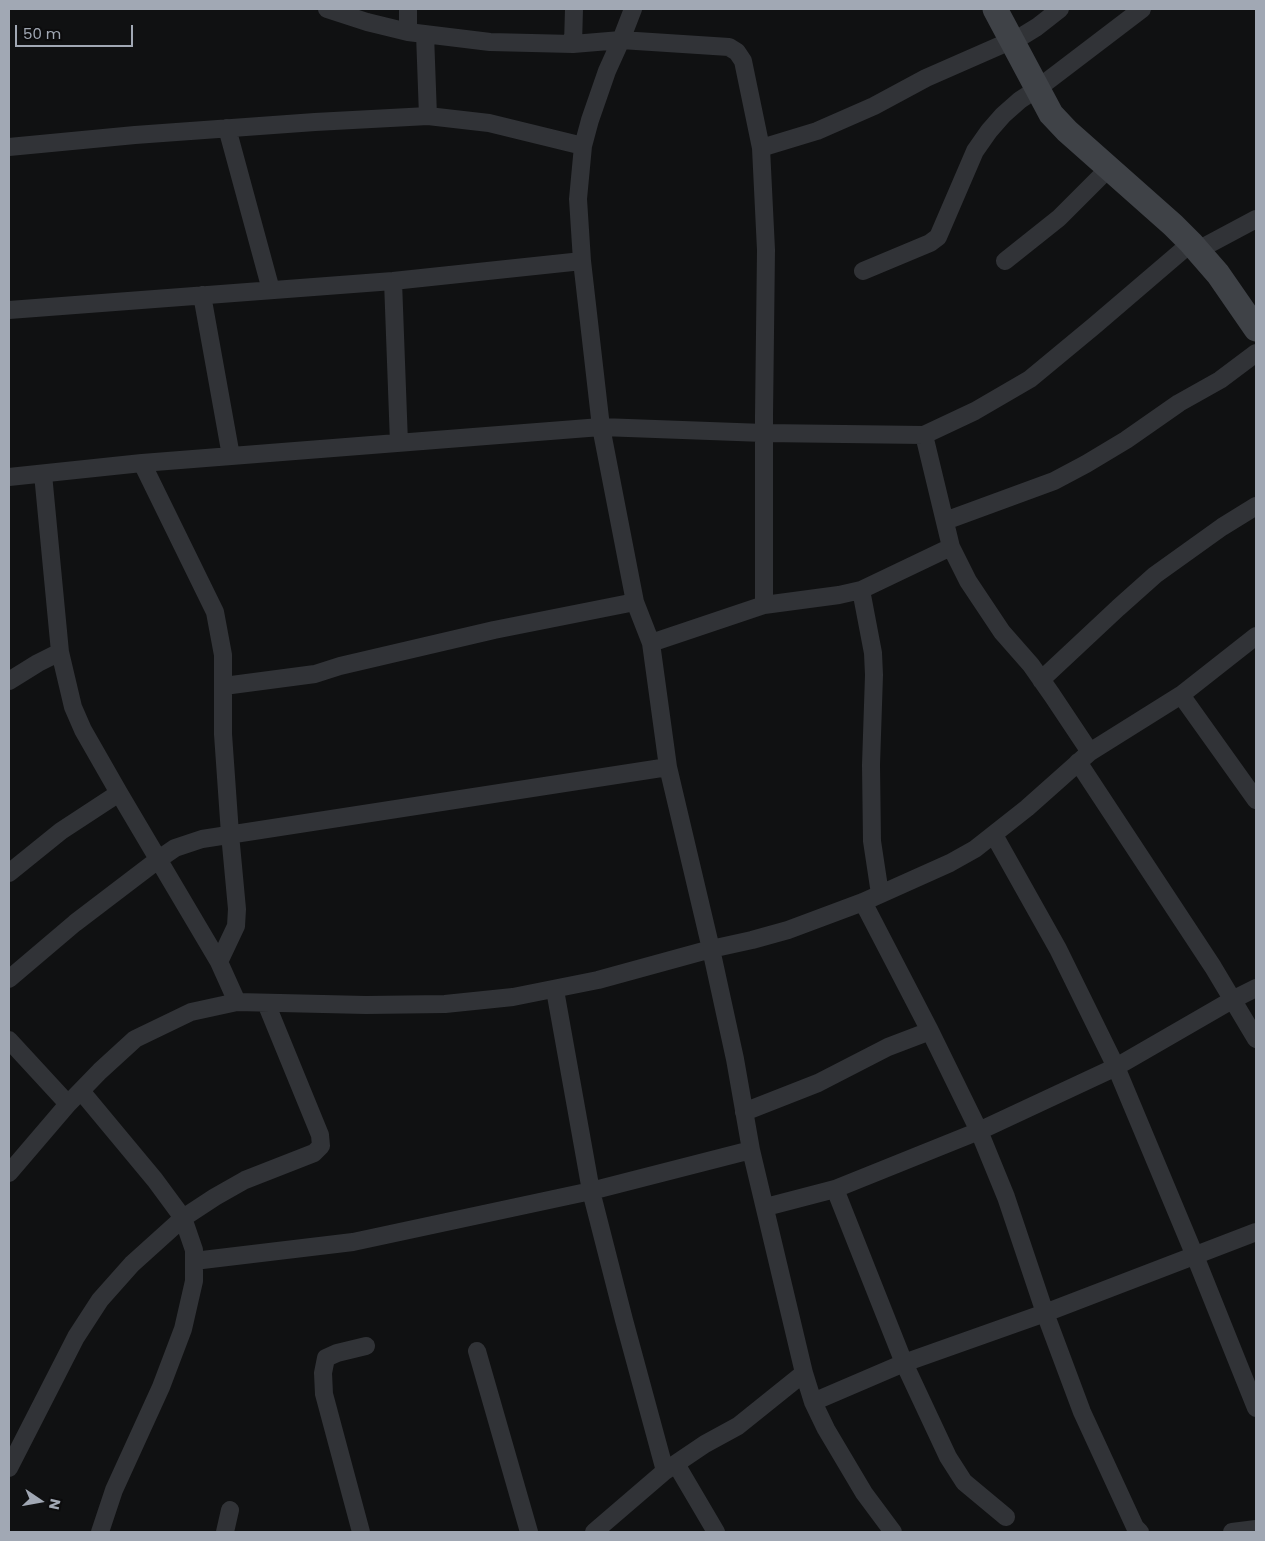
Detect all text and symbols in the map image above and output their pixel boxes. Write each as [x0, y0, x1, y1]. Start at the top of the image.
scale bar [18, 15, 135, 47]
text: 50 m [23, 23, 61, 44]
north arrow [15, 1476, 65, 1526]
text: N [44, 1497, 66, 1511]

